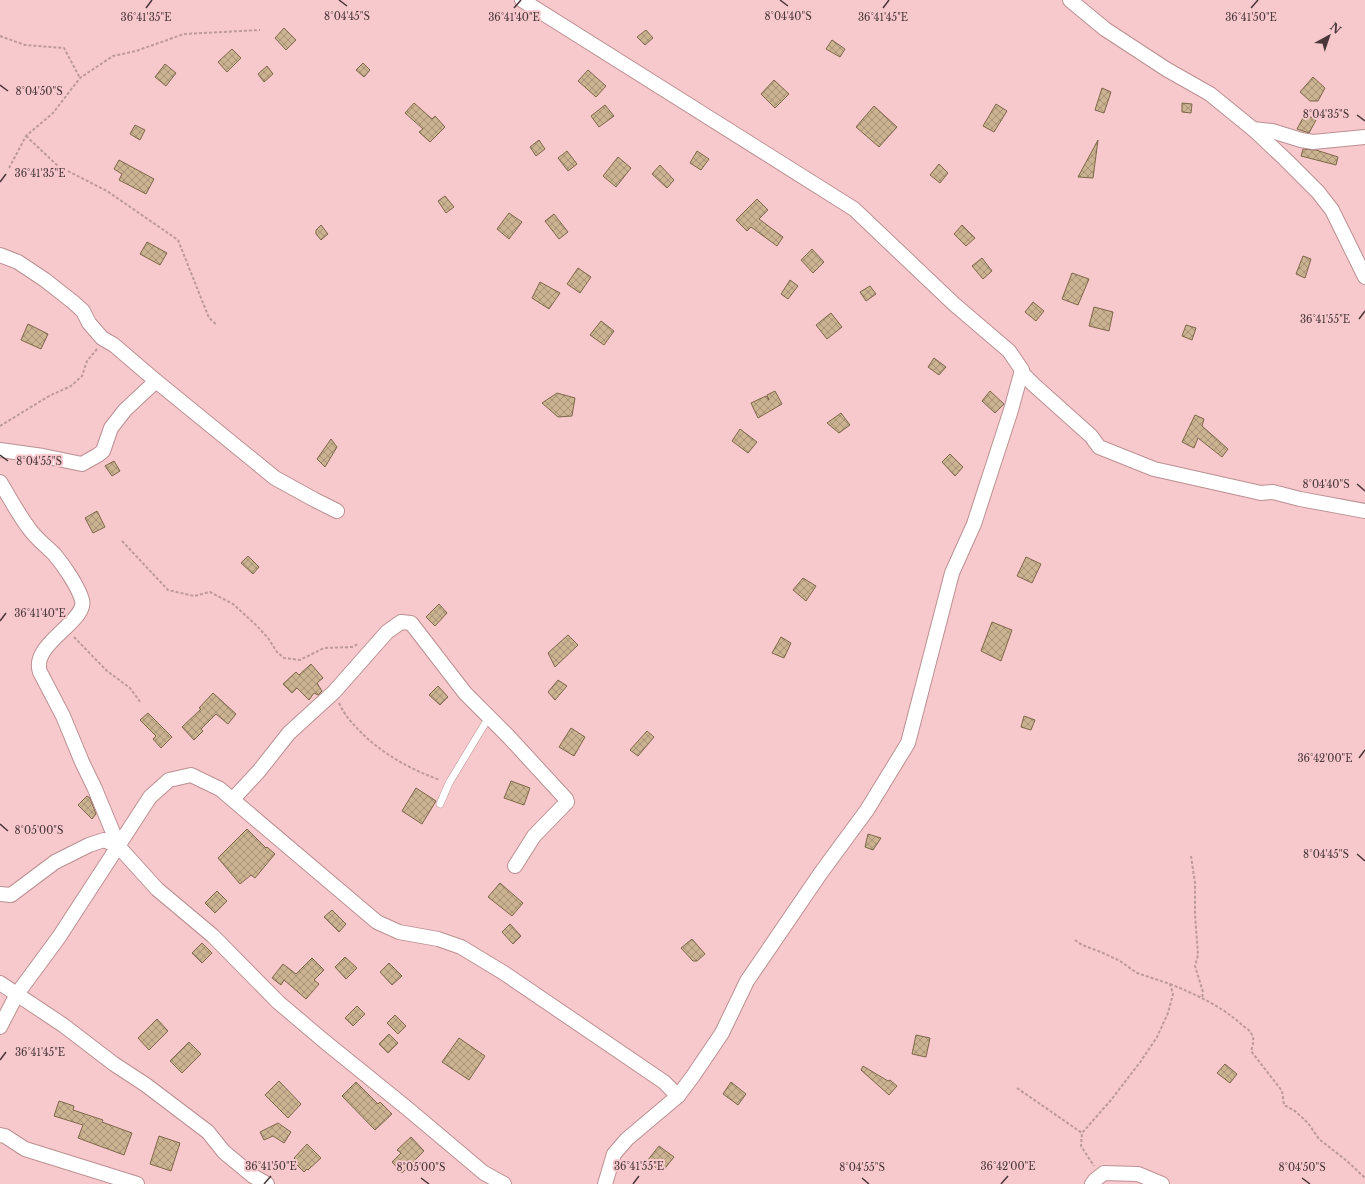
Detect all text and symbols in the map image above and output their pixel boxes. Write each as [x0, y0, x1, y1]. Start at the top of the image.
text: 8°04'45"S [324, 10, 370, 23]
text: 8°04'40"S [764, 10, 812, 23]
text: 36°41'35"E [121, 11, 171, 24]
text: 36°41'40"E [488, 11, 540, 24]
text: 36°41'45"E [858, 11, 908, 24]
text: 36°41'50"E [1225, 11, 1277, 24]
north arrow [1309, 16, 1349, 56]
text: N [1327, 20, 1344, 37]
text: 8°04'50"S [15, 85, 63, 98]
text: 8°04'35"S [1303, 108, 1349, 121]
text: 36°41'35"E [15, 167, 65, 180]
text: 36°41'55"E [1300, 313, 1350, 326]
text: 8°04'55"S [16, 455, 62, 468]
text: 8°04'40"S [1302, 478, 1350, 491]
text: 36°41'40"E [14, 607, 66, 620]
text: 36°42'00"E [1297, 752, 1353, 765]
text: 8°05'00"S [15, 824, 63, 837]
text: 8°04'45"S [1303, 848, 1349, 861]
text: 36°41'45"E [15, 1046, 65, 1059]
text: 36°41'50"E [245, 1160, 297, 1173]
text: 36°41'55"E [614, 1160, 664, 1173]
text: 36°42'00"E [980, 1160, 1036, 1173]
text: 8°05'00"S [397, 1161, 445, 1174]
text: 8°04'55"S [839, 1161, 885, 1174]
text: 8°04'50"S [1278, 1161, 1326, 1174]

